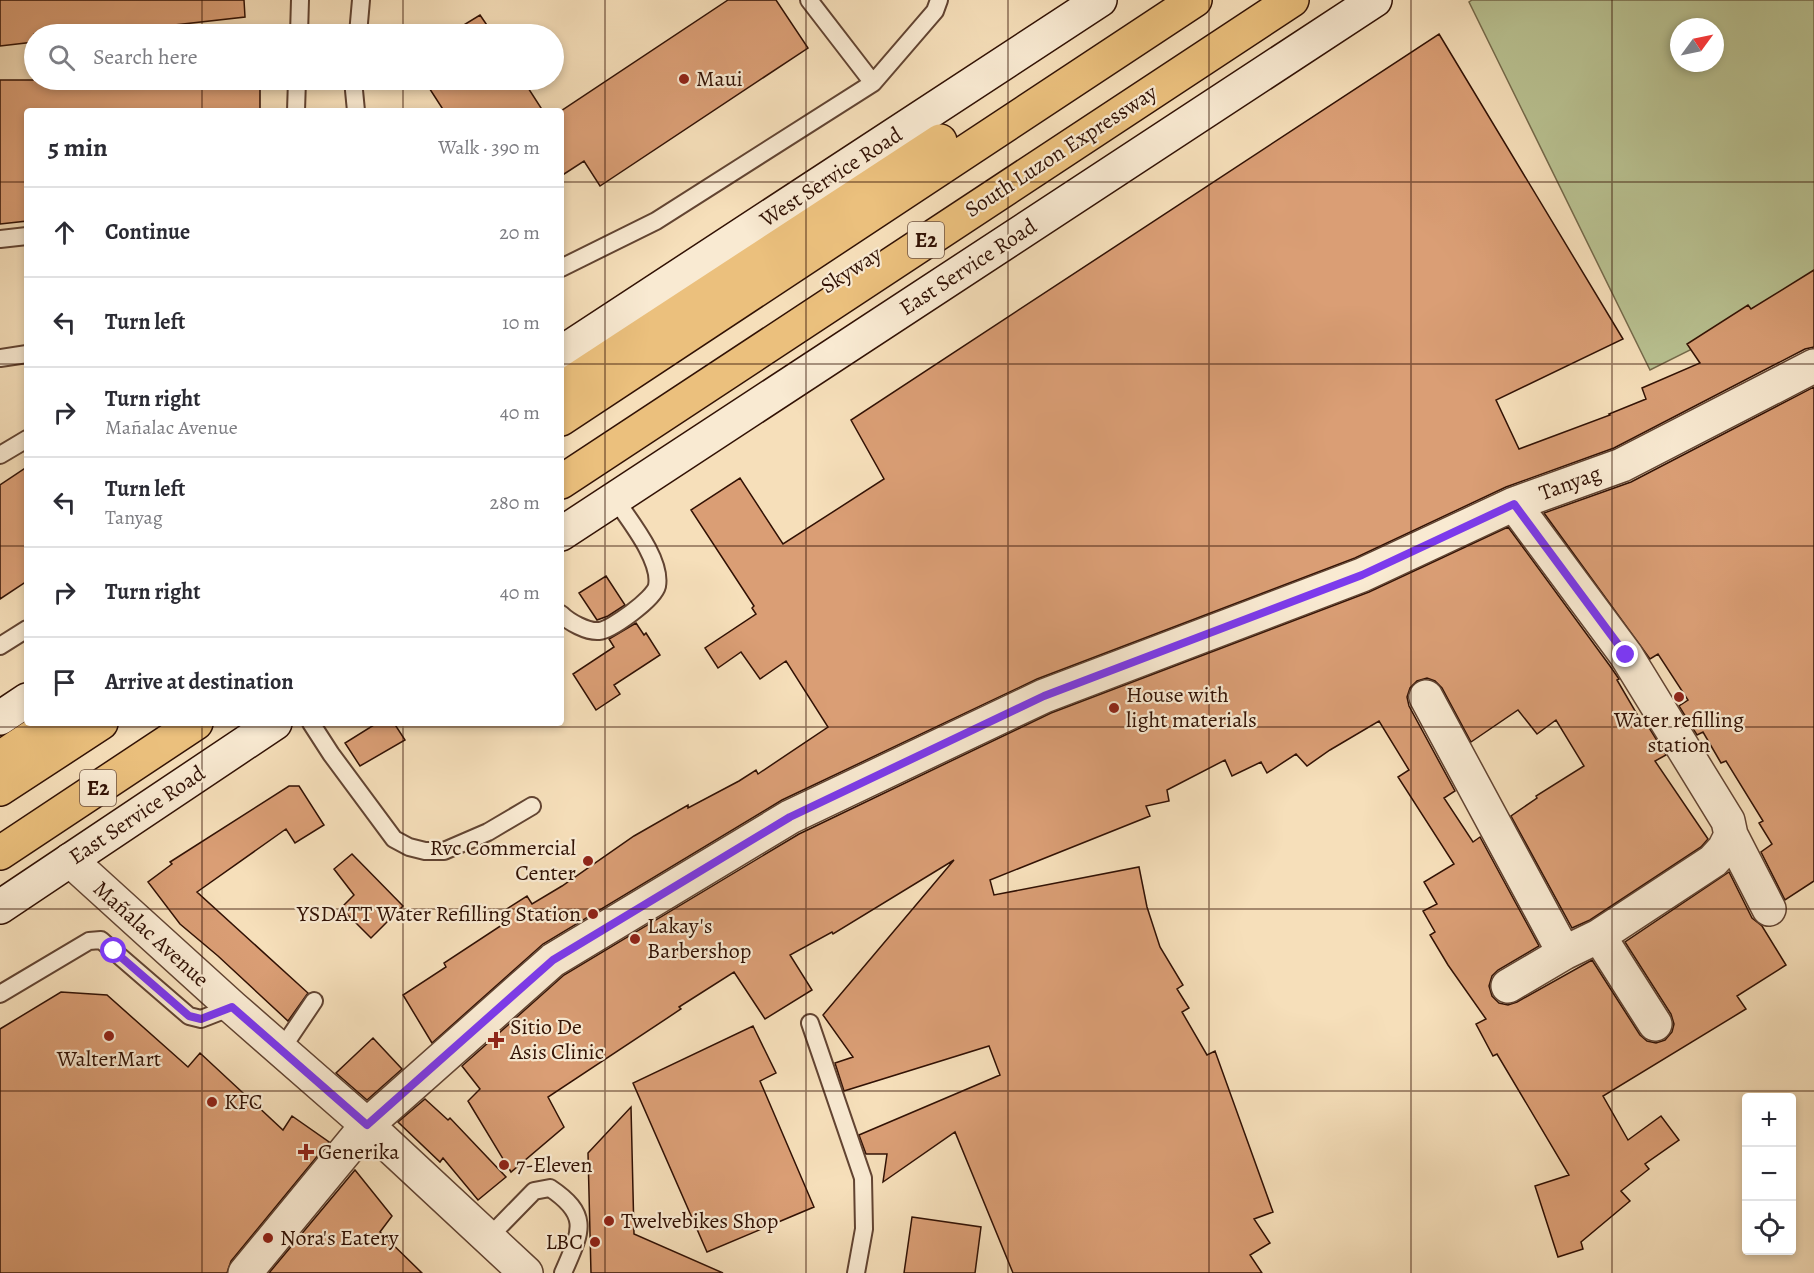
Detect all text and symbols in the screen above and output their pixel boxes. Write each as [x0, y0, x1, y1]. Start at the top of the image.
north arrow [1670, 18, 1724, 72]
search box [24, 24, 564, 90]
icon: search [45, 41, 78, 74]
text: Search here [93, 42, 198, 72]
place label: Maui [696, 64, 743, 94]
marker: Maui [677, 72, 691, 86]
street label: South Luzon Expressway [959, 77, 1163, 224]
street label: West Service Road [753, 120, 908, 235]
text: 5 min [48, 130, 108, 165]
text: Walk · 390 m [438, 134, 540, 161]
street label: East Service Road [894, 211, 1043, 323]
icon: ahead [48, 216, 81, 249]
text: Continue [105, 217, 190, 247]
text: 20 m [499, 219, 540, 246]
road number: E2 [908, 222, 944, 258]
street label: Skyway [815, 239, 887, 301]
icon: left [48, 306, 81, 339]
text: Turn left [105, 307, 185, 337]
text: 10 m [502, 309, 540, 336]
text: Turn right [105, 384, 201, 414]
icon: right [48, 396, 81, 429]
text: 40 m [500, 399, 540, 426]
text: Mañalac Avenue [105, 414, 238, 441]
street label: Tanyag [1535, 458, 1605, 508]
text: Turn left [105, 474, 185, 504]
icon: left [48, 486, 81, 519]
text: 280 m [490, 489, 540, 516]
text: Tanyag [105, 504, 163, 531]
icon: right [48, 576, 81, 609]
text: Turn right [105, 577, 201, 607]
text: 40 m [500, 579, 540, 606]
route end [1612, 641, 1638, 667]
icon: arrive [48, 666, 81, 699]
text: Arrive at destination [105, 667, 294, 697]
place label: House with light materials [1126, 680, 1257, 735]
marker: Water refilling station [1672, 690, 1686, 704]
marker: House with light materials [1107, 701, 1121, 715]
place label: Water refilling station [1613, 705, 1744, 760]
street label: East Service Road [63, 758, 211, 872]
road number: E2 [80, 770, 116, 806]
place label: Rvc Commercial Center [430, 833, 576, 888]
marker: Rvc Commercial Center [581, 854, 595, 868]
street label: Mañalac Avenue [87, 874, 215, 994]
place label: YSDATT Water Refilling Station [296, 899, 581, 929]
marker: YSDATT Water Refilling Station [586, 907, 600, 921]
place label: Lakay's Barbershop [647, 911, 751, 966]
marker: Lakay's Barbershop [628, 932, 642, 946]
route start [100, 937, 126, 963]
place label: Sitio De Asis Clinic [509, 1012, 604, 1067]
marker: WalterMart [102, 1029, 116, 1043]
marker: Sitio De Asis Clinic [487, 1031, 505, 1049]
place label: WalterMart [56, 1044, 161, 1074]
place label: KFC [224, 1087, 263, 1117]
map controls [1742, 1093, 1796, 1255]
button: + [1742, 1093, 1796, 1147]
marker: KFC [205, 1095, 219, 1109]
place label: Generika [318, 1137, 400, 1167]
marker: Generika [299, 1145, 313, 1159]
button: − [1742, 1147, 1796, 1201]
place label: 7-Eleven [516, 1150, 593, 1180]
marker: 7-Eleven [497, 1158, 511, 1172]
button: locate [1742, 1201, 1796, 1255]
place label: Twelvebikes Shop [621, 1206, 778, 1236]
marker: Twelvebikes Shop [602, 1214, 616, 1228]
place label: Nora's Eatery [280, 1223, 399, 1253]
place label: LBC [545, 1227, 583, 1257]
marker: Nora's Eatery [261, 1231, 275, 1245]
marker: LBC [588, 1235, 602, 1249]

